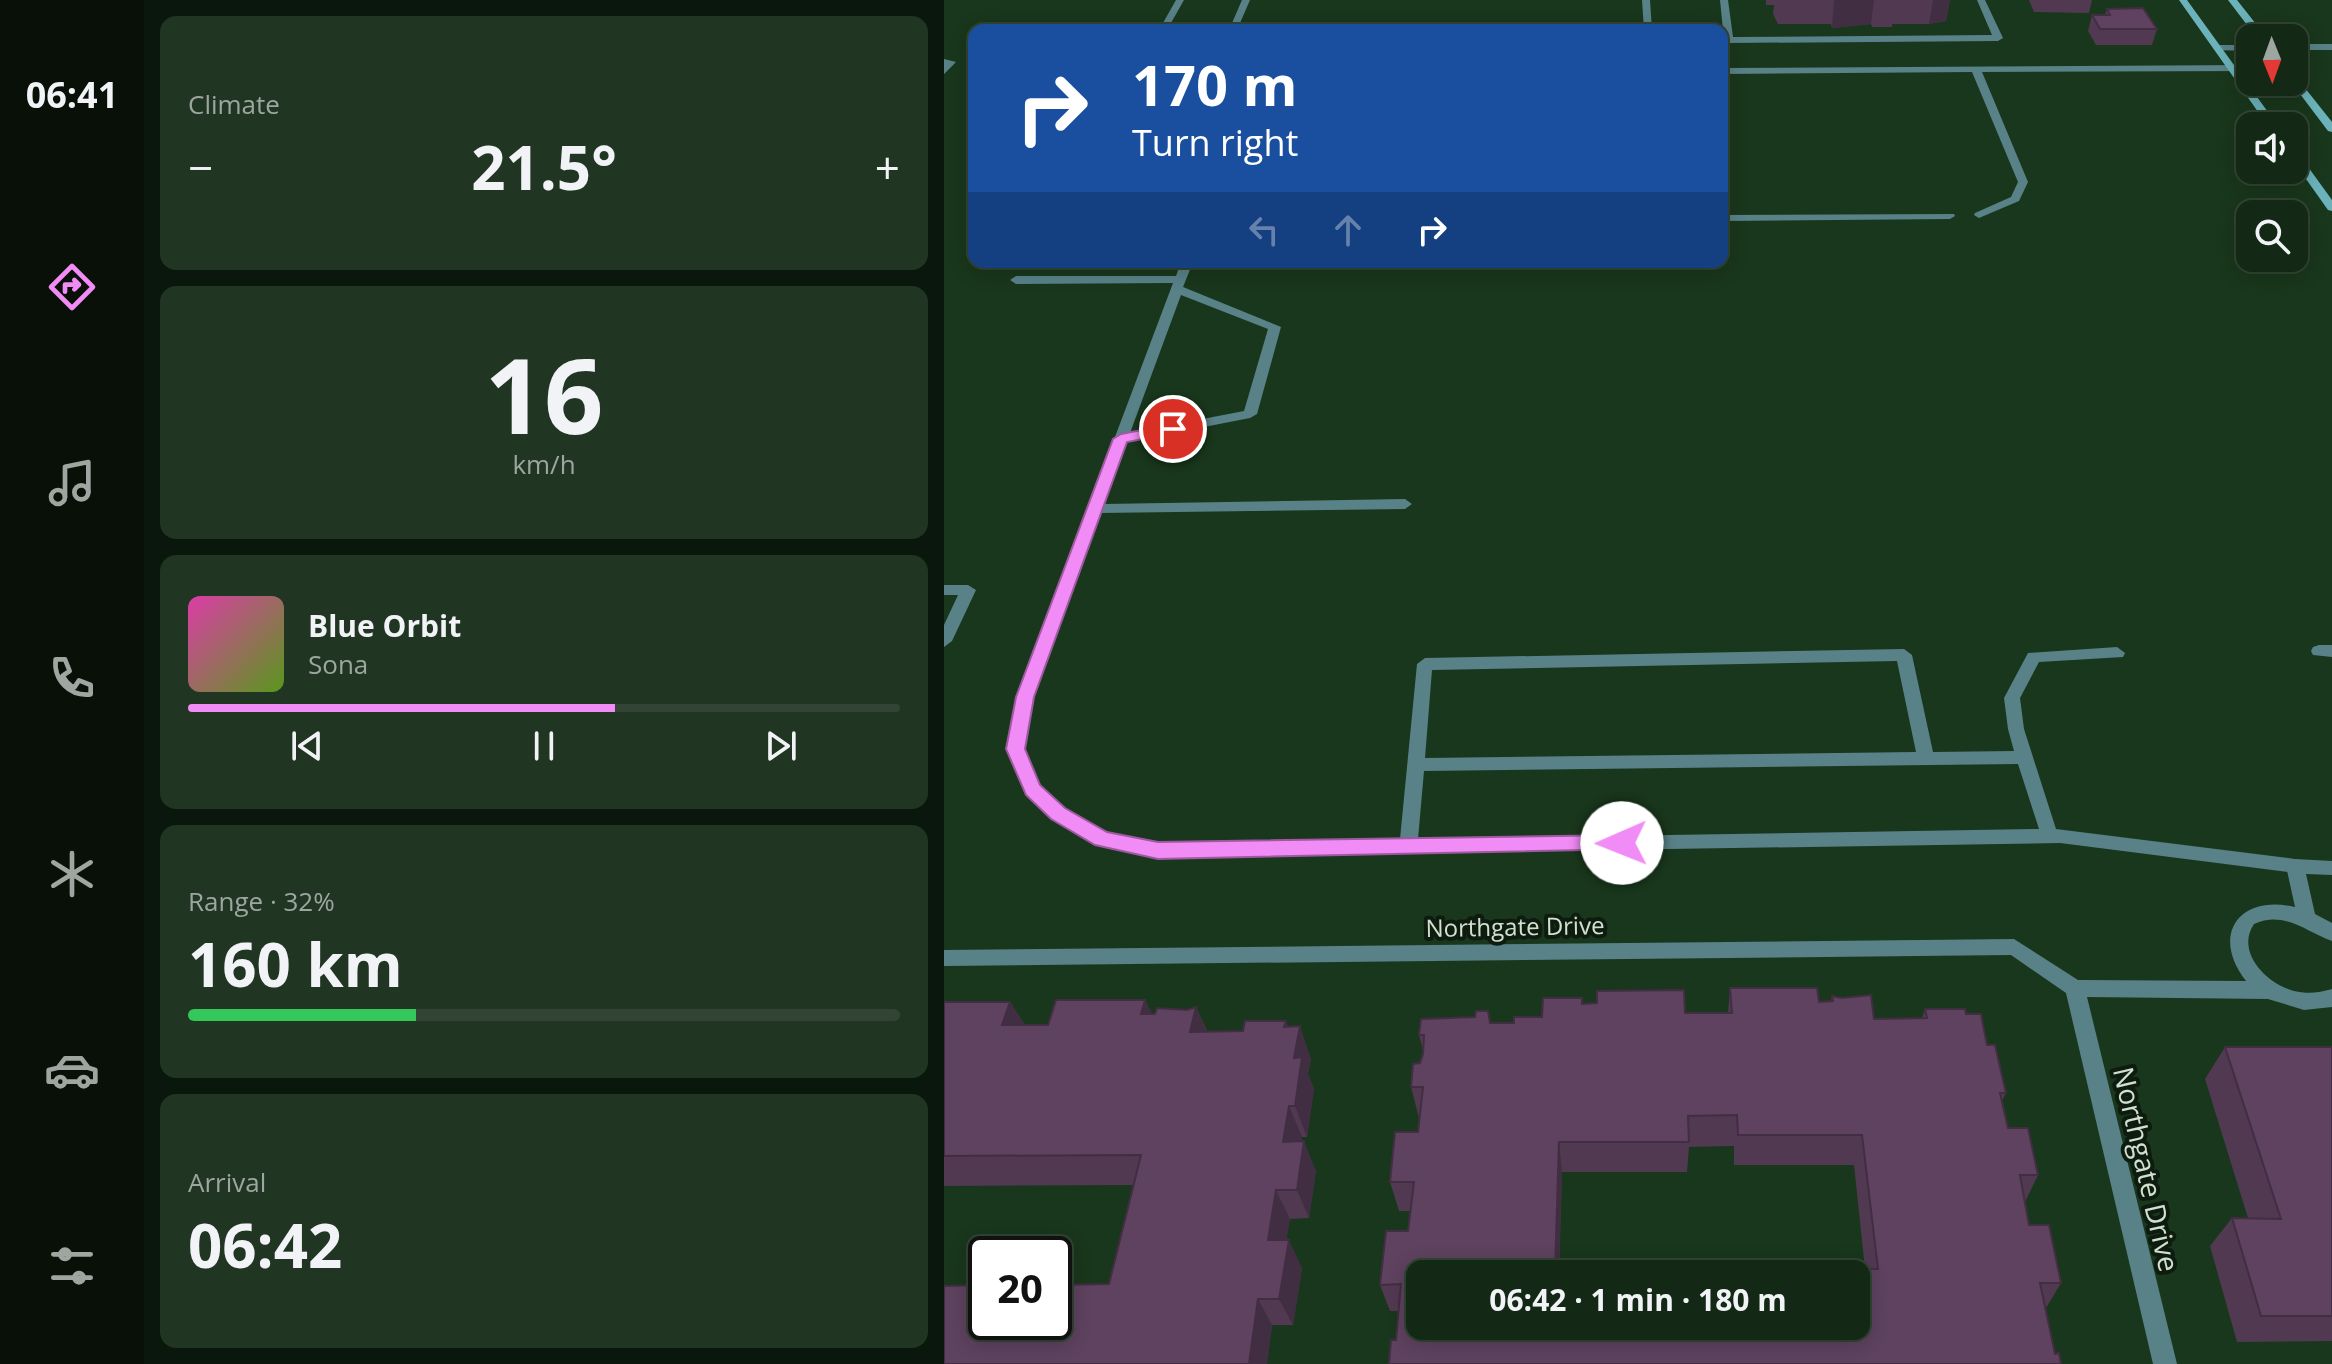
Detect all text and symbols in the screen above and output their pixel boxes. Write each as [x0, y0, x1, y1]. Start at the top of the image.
north arrow [2236, 24, 2308, 96]
map controls [2236, 24, 2308, 272]
text: 170 m [1132, 46, 1298, 122]
icon: right [1000, 56, 1104, 160]
text: 06:41 [26, 70, 118, 119]
text: Climate [188, 86, 280, 122]
button: sound [2236, 112, 2308, 184]
text: Turn right [1132, 118, 1298, 167]
text: 21.5° [471, 126, 617, 208]
text: − [188, 137, 213, 197]
text: + [875, 137, 900, 197]
button: search [2236, 200, 2308, 272]
icon: left [1242, 208, 1286, 252]
icon: ahead [1326, 208, 1370, 252]
icon: right [1410, 208, 1454, 252]
icon: directions [44, 259, 100, 315]
text: 16 [485, 323, 603, 464]
pin [1139, 395, 1207, 463]
icon: arrive [1151, 407, 1195, 451]
text: km/h [512, 446, 576, 482]
icon: music [44, 455, 100, 511]
text: Blue Orbit [308, 605, 461, 646]
text: Sona [308, 646, 368, 682]
icon: phone [44, 650, 100, 706]
icon: previous [285, 724, 329, 768]
icon: pause [522, 724, 566, 768]
icon: next [759, 724, 803, 768]
position arrow [1580, 801, 1664, 885]
icon: climate [44, 846, 100, 902]
text: Range · 32% [188, 883, 335, 919]
street label: Northgate Drive [1425, 908, 1605, 944]
text: 160 km [188, 923, 403, 1005]
icon: car [44, 1042, 100, 1098]
street label: Northgate Drive [2105, 1063, 2189, 1275]
text: Arrival [188, 1164, 266, 1200]
text: 06:42 [188, 1204, 342, 1286]
speed limit sign: 20 [968, 1236, 1072, 1340]
icon: filters [44, 1238, 100, 1294]
text: 06:42 · 1 min · 180 m [1489, 1279, 1787, 1320]

